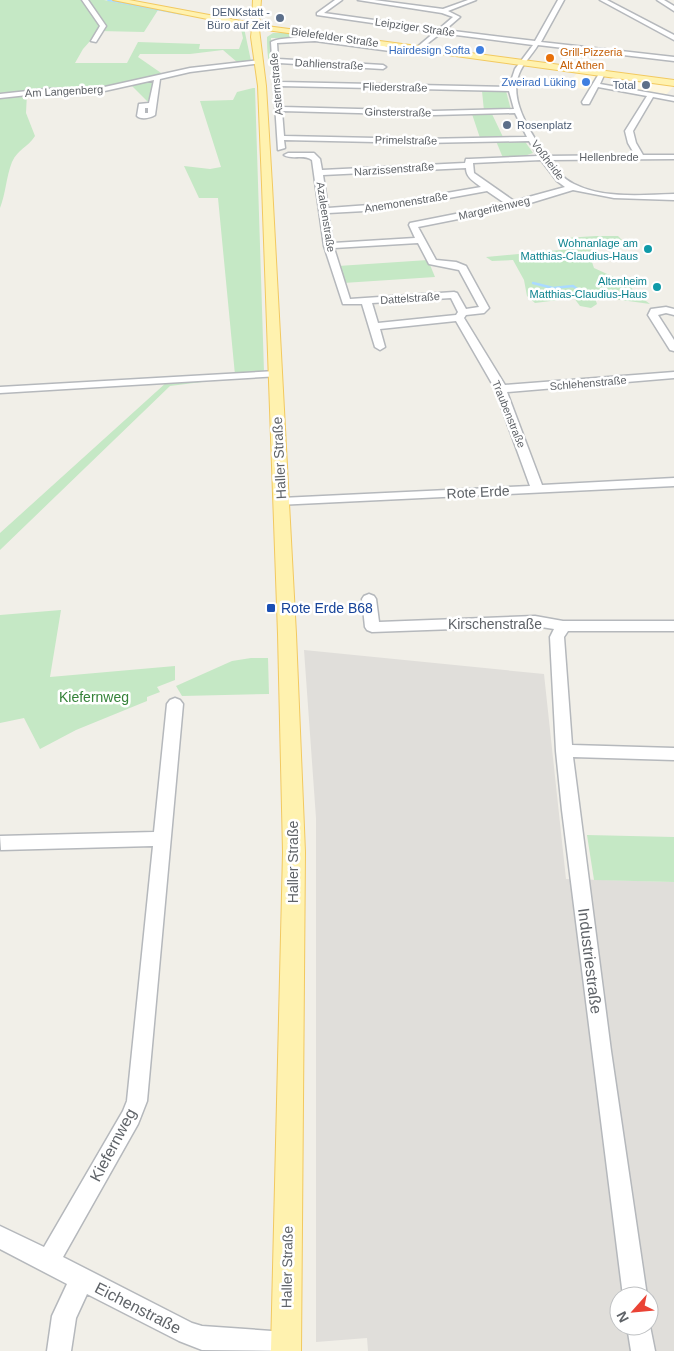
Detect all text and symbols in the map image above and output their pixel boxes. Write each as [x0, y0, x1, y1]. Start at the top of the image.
place label: DENKstatt - Büro auf Zeit [207, 6, 270, 31]
marker: DENKstatt - Büro auf Zeit [274, 12, 286, 24]
street label: Leipziger Straße [374, 15, 456, 39]
street label: Bielefelder Straße [291, 25, 379, 49]
place label: Hairdesign Softa [389, 44, 471, 56]
marker: Hairdesign Softa [474, 44, 486, 56]
place label: Grill-Pizzeria Alt Athen [560, 46, 623, 71]
street label: Asternstraße [267, 52, 285, 116]
marker: Grill-Pizzeria Alt Athen [544, 52, 556, 64]
street label: Dahlienstraße [294, 56, 364, 72]
place label: Zweirad Lüking [501, 76, 576, 88]
marker: Zweirad Lüking [580, 76, 592, 88]
place label: Total [613, 79, 636, 91]
marker: Total [640, 79, 652, 91]
street label: Fliederstraße [363, 80, 427, 94]
street label: Am Langenberg [25, 83, 103, 99]
street label: Ginsterstraße [365, 105, 431, 119]
marker: Rosenplatz [501, 119, 513, 131]
place label: Rosenplatz [517, 119, 572, 131]
street label: Primelstraße [375, 133, 437, 147]
street label: Voßheide [529, 138, 567, 182]
street label: Hellenbrede [579, 151, 639, 163]
street label: Narzissenstraße [354, 160, 434, 178]
street label: Azaleenstraße [315, 181, 337, 253]
street label: Anemonenstraße [363, 189, 449, 215]
street label: Margeritenweg [457, 194, 531, 222]
place label: Wohnanlage am Matthias-Claudius-Haus [521, 237, 638, 262]
marker: Wohnanlage am Matthias-Claudius-Haus [642, 243, 654, 255]
place label: Altenheim Matthias-Claudius-Haus [530, 275, 647, 300]
marker: Altenheim Matthias-Claudius-Haus [651, 281, 663, 293]
street label: Dattelstraße [380, 290, 440, 306]
street label: Schlehenstraße [549, 374, 627, 392]
street label: Traubenstraße [490, 378, 528, 450]
street label: Haller Straße [269, 416, 289, 500]
street label: Rote Erde [446, 482, 510, 502]
place label: Rote Erde B68 [281, 600, 373, 616]
marker: Rote Erde B68 [265, 602, 277, 614]
street label: Kirschenstraße [448, 616, 542, 632]
park label: Kiefernweg [59, 689, 129, 705]
street label: Haller Straße [285, 821, 301, 903]
street label: Industriestraße [575, 907, 605, 1015]
street label: Kiefernweg [87, 1106, 139, 1184]
street label: Haller Straße [278, 1225, 296, 1308]
street label: Eichenstraße [92, 1279, 184, 1337]
north arrow [609, 1286, 659, 1336]
text: N [613, 1309, 632, 1325]

